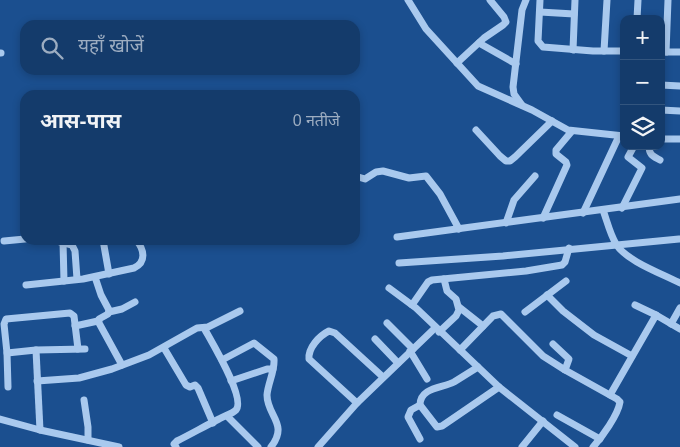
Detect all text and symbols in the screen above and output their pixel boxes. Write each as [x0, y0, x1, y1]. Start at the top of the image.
map controls [620, 15, 665, 150]
button: + [620, 15, 665, 60]
search box [20, 20, 360, 75]
icon: search [38, 34, 66, 62]
text: यहाँ खोजें [78, 35, 144, 56]
button: − [620, 60, 665, 105]
button: layers [620, 105, 665, 150]
text: आस-पास [40, 109, 121, 132]
text: 0 नतीजे [293, 112, 340, 129]

